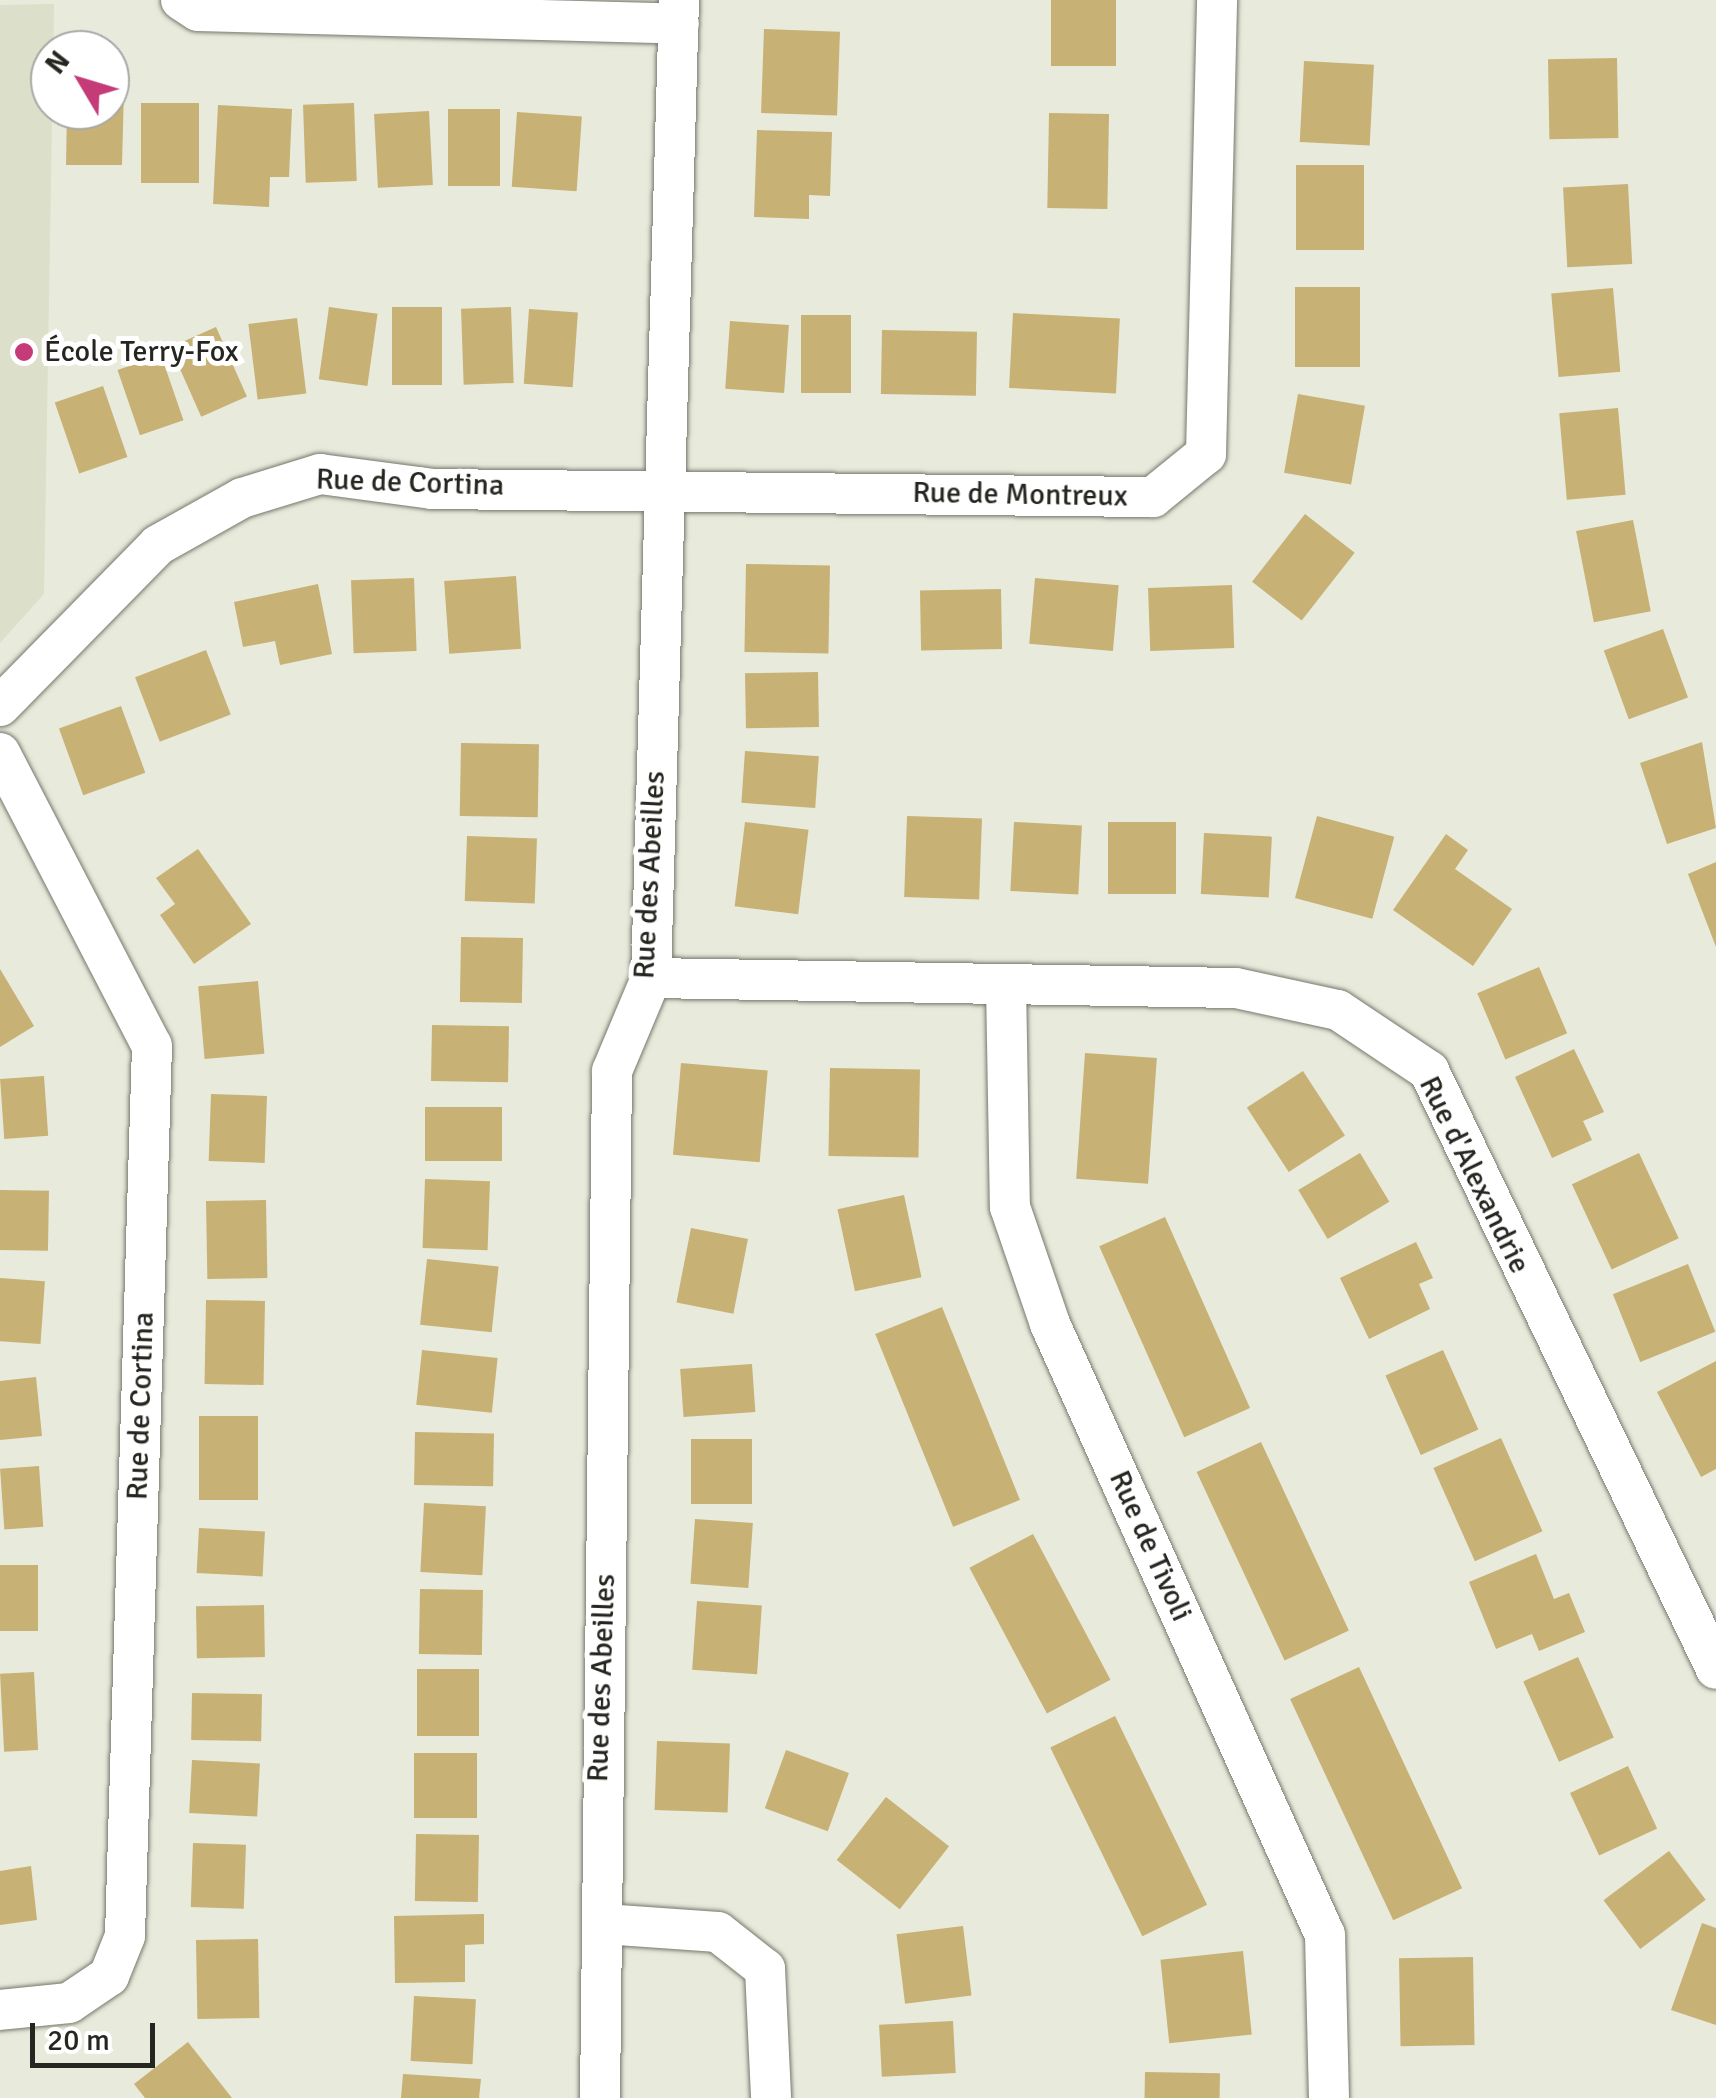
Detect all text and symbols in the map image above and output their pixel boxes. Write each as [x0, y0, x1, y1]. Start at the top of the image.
north arrow [30, 30, 130, 130]
text: N [39, 45, 77, 81]
place label: École Terry-Fox [44, 334, 239, 370]
marker: École Terry-Fox [13, 341, 35, 363]
street label: Rue de Cortina [315, 462, 505, 504]
street label: Rue de Montreux [912, 475, 1128, 515]
street label: Rue des Abeilles [627, 770, 673, 980]
street label: Rue d'Alexandrie [1411, 1071, 1537, 1279]
street label: Rue de Cortina [120, 1311, 162, 1501]
street label: Rue de Tivoli [1101, 1465, 1199, 1627]
street label: Rue des Abeilles [580, 1573, 624, 1783]
scale bar [35, 2003, 160, 2065]
text: 20 m [47, 2022, 110, 2059]

